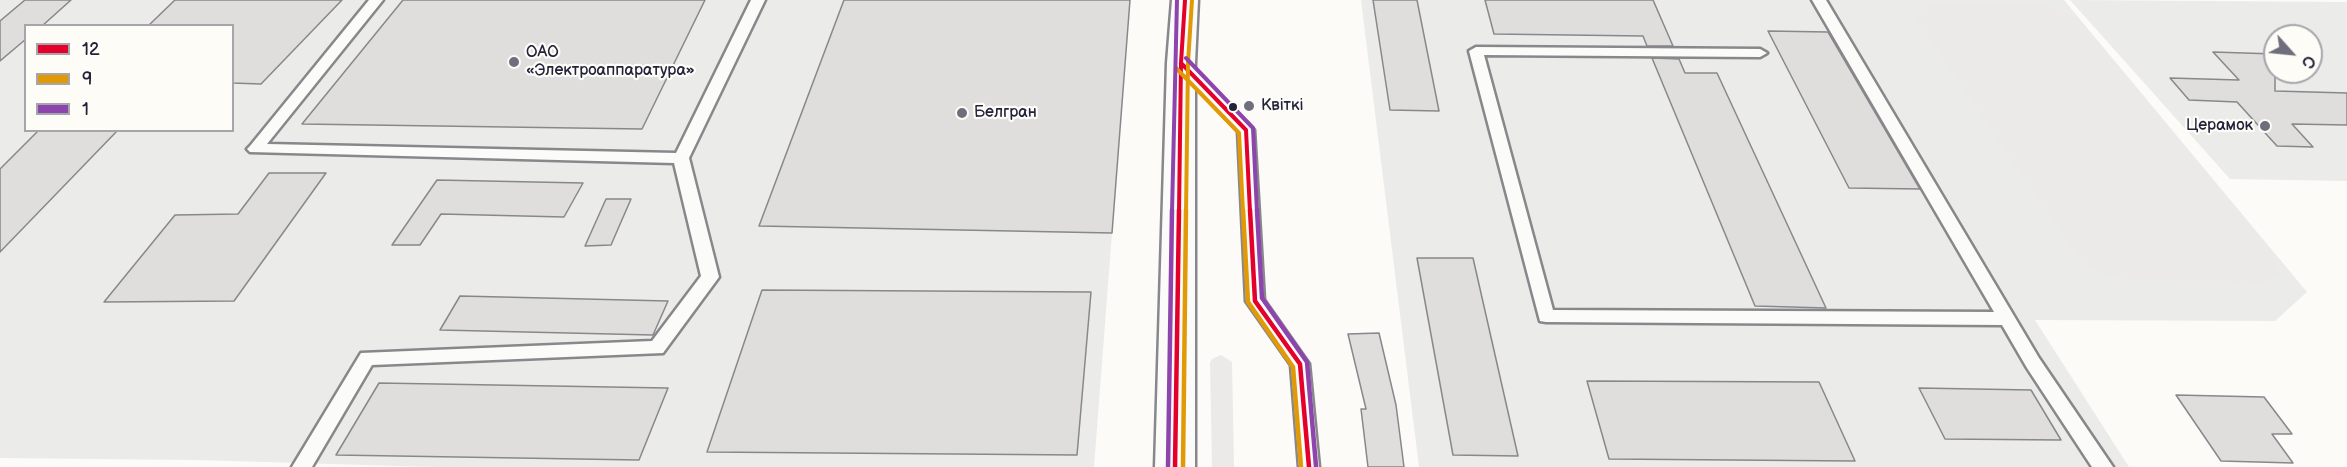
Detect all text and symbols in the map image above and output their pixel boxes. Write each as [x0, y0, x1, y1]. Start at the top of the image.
legend [24, 24, 234, 132]
north arrow [2263, 24, 2323, 84]
text: 12 [82, 39, 100, 60]
place label: ОАО «Электроаппаратура» [526, 43, 695, 81]
text: С [2297, 52, 2319, 71]
marker: ОАО «Электроаппаратура» [507, 55, 521, 69]
text: 9 [82, 69, 92, 90]
place label: Квіткі [1261, 96, 1304, 116]
text: 1 [82, 99, 89, 120]
marker: Квіткі [1242, 99, 1256, 113]
unlabelled marker [1227, 101, 1239, 113]
place label: Белгран [974, 103, 1037, 123]
marker: Белгран [955, 106, 969, 120]
place label: Церамок [2186, 116, 2253, 136]
marker: Церамок [2258, 119, 2272, 133]

